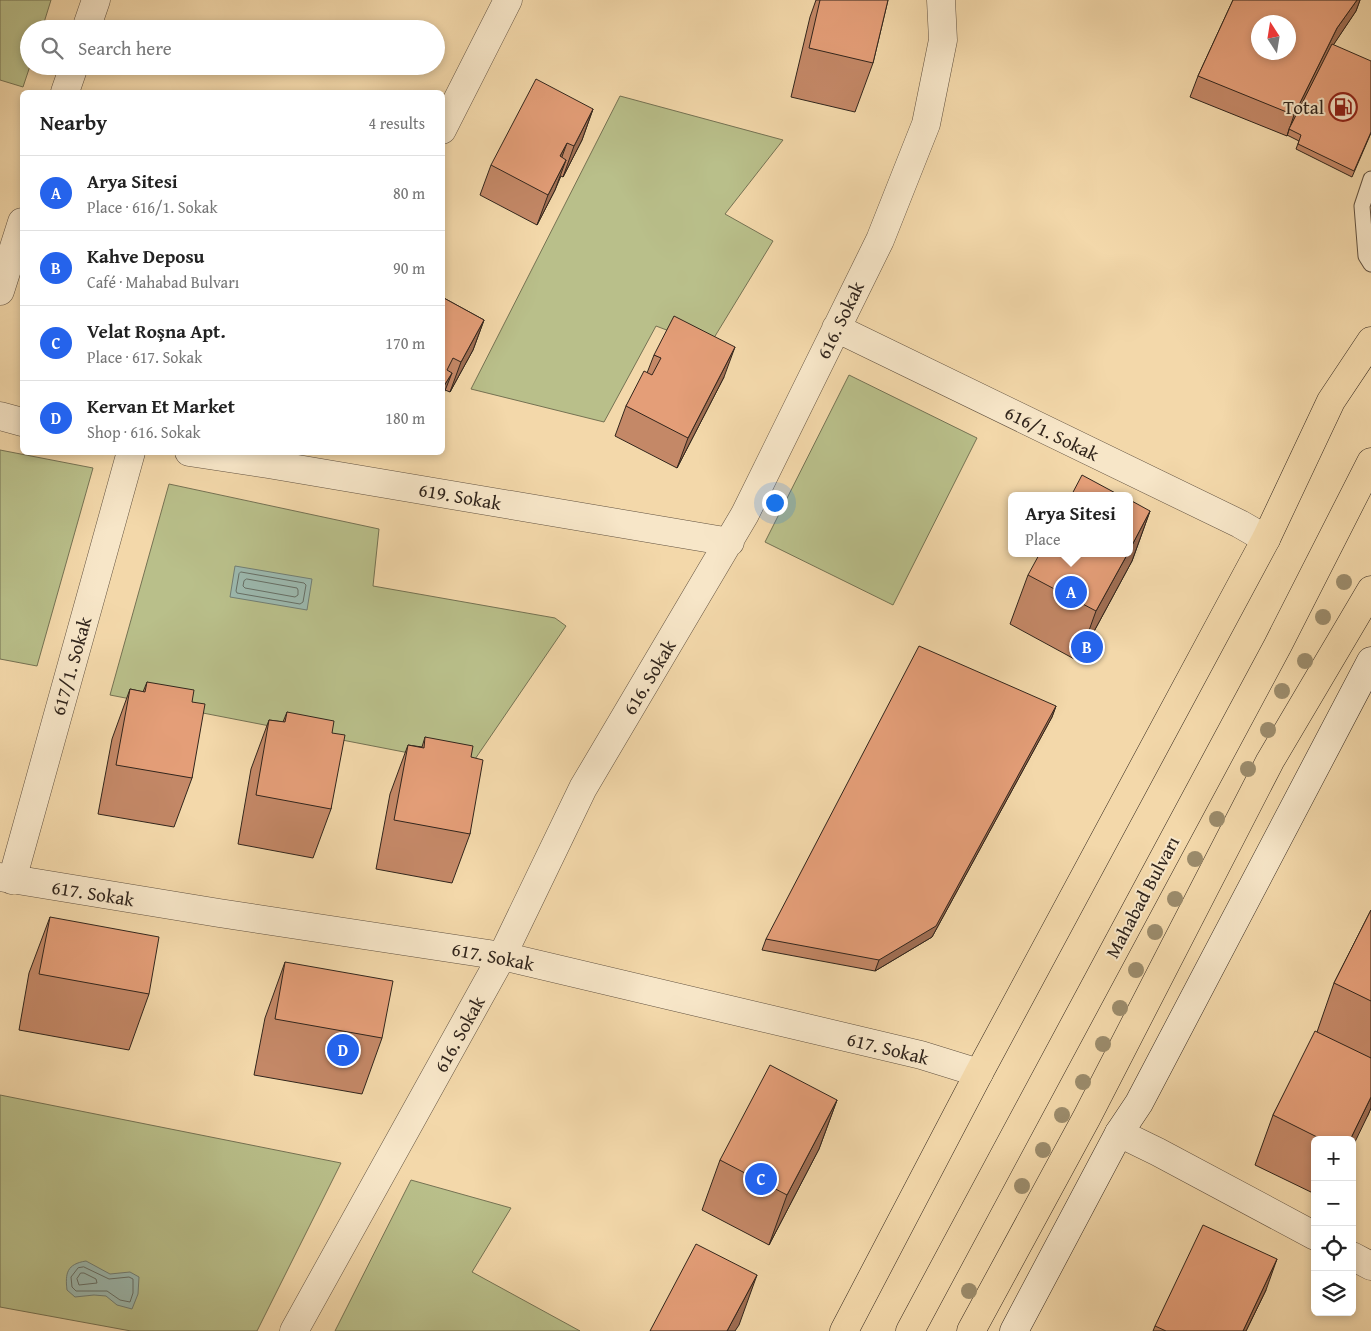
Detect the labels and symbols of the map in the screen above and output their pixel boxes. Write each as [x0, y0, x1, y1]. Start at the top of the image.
north arrow [1251, 15, 1296, 60]
fuel station icon: Total [1328, 92, 1358, 122]
place label: Total [1283, 93, 1324, 121]
street label: 616. Sokak [809, 276, 871, 364]
street label: 616/1. Sokak [1000, 398, 1104, 468]
street label: 619. Sokak [416, 475, 504, 517]
your location [762, 490, 788, 516]
pin: A [1055, 573, 1087, 611]
street label: 617/1. Sokak [44, 613, 99, 719]
pin: B [1071, 628, 1103, 666]
street label: 616. Sokak [615, 634, 683, 720]
street label: Mahabad Bulvarı [1098, 831, 1186, 963]
street label: 617. Sokak [50, 873, 137, 913]
street label: 617. Sokak [449, 934, 537, 978]
street label: 616. Sokak [427, 990, 492, 1077]
street label: 617. Sokak [844, 1024, 932, 1072]
pin: D [327, 1031, 359, 1069]
pin: C [745, 1160, 777, 1198]

